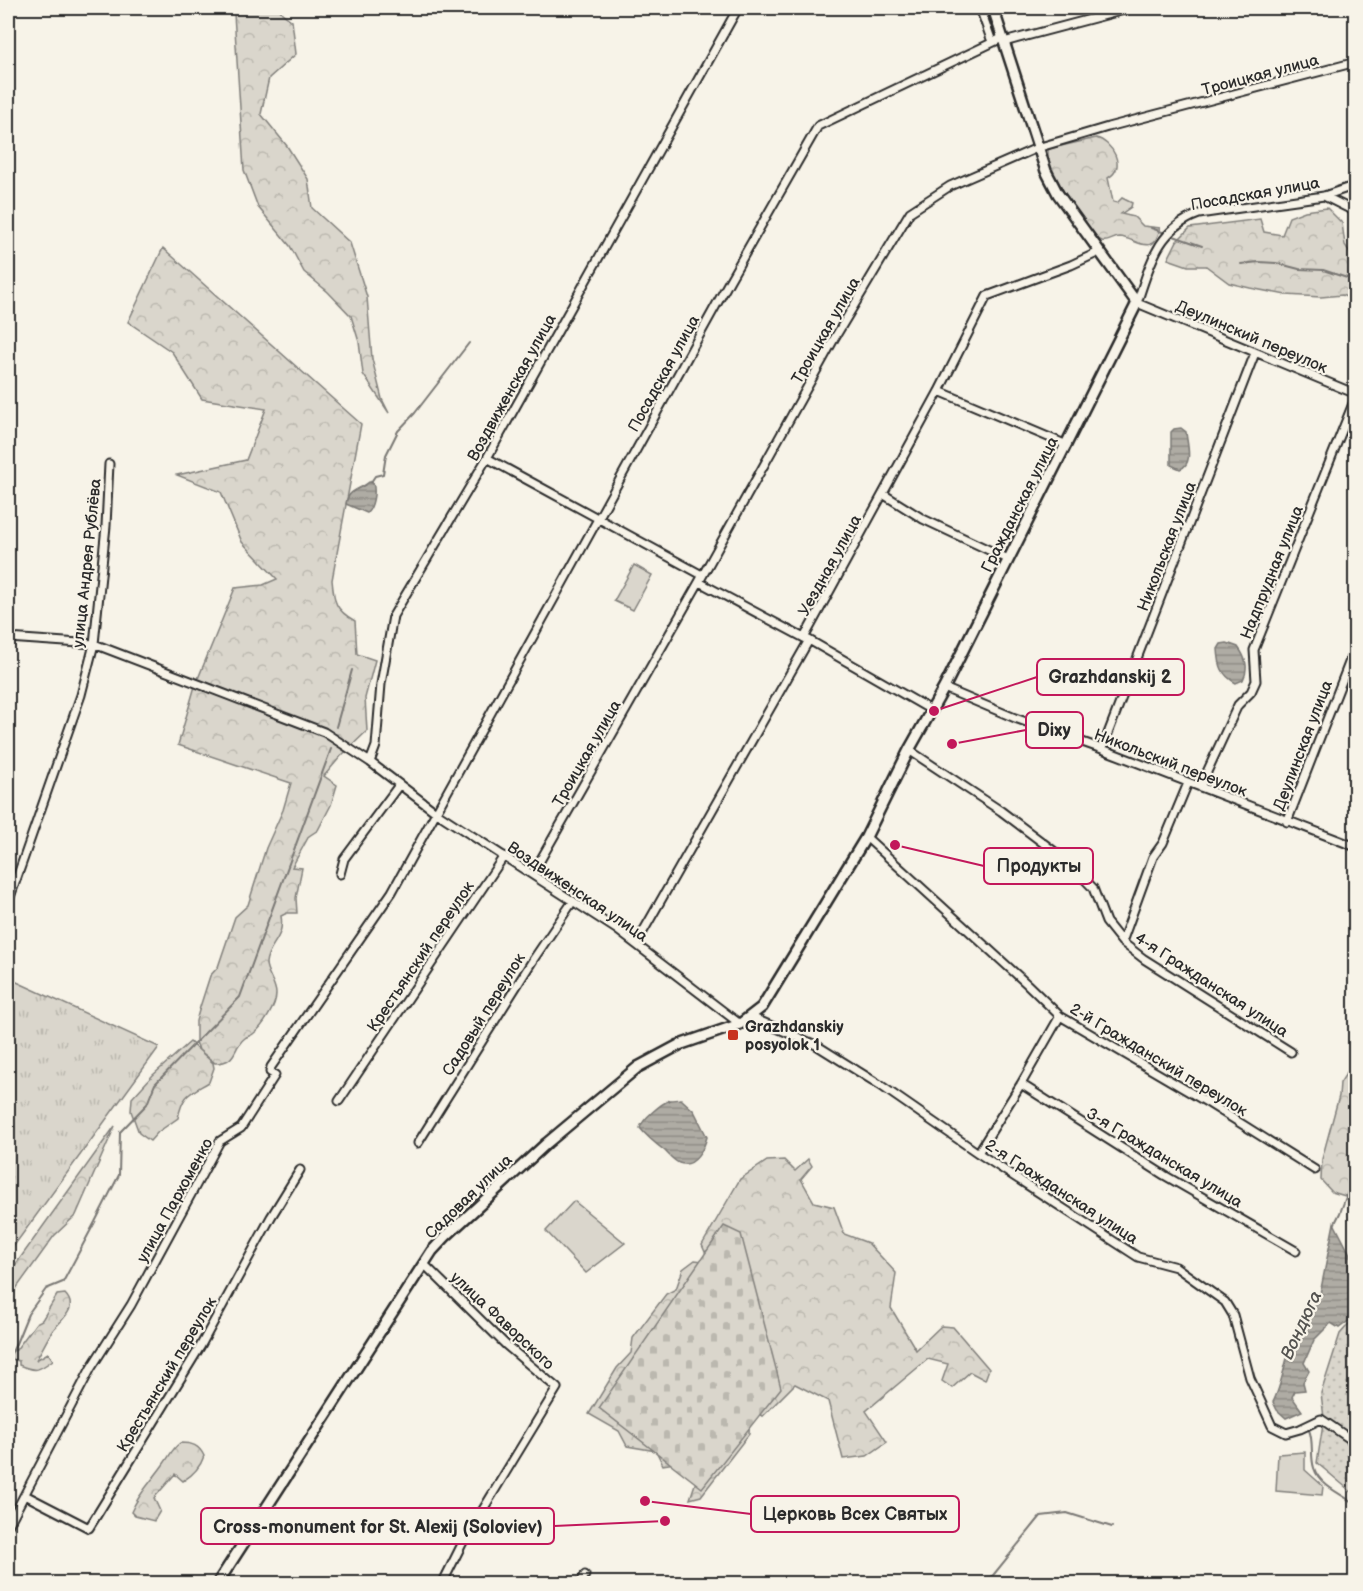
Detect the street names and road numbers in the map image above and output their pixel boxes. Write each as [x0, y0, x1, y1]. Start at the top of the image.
street label: Троицкая улица [1200, 51, 1321, 100]
street label: Посадская улица [1189, 174, 1322, 215]
street label: Троицкая улица [788, 273, 865, 388]
street label: Деулинский переулок [1173, 297, 1331, 378]
street label: Воздвиженская улица [464, 310, 561, 465]
street label: Посадская улица [624, 312, 704, 435]
street label: Гражданская улица [978, 433, 1063, 576]
street label: улица Андрея Рублёва [69, 477, 106, 649]
street label: Никольская улица [1134, 479, 1201, 614]
street label: Надпрудная улица [1237, 502, 1308, 642]
street label: Уездная улица [795, 511, 866, 620]
street label: Деулинская улица [1270, 677, 1337, 813]
street label: Троицкая улица [549, 696, 626, 811]
street label: Никольский переулок [1091, 725, 1250, 802]
street label: Воздвиженская улица [503, 838, 651, 947]
street label: Крестьянский переулок [364, 878, 479, 1036]
street label: 4-я Гражданская улица [1131, 929, 1292, 1042]
street label: Садовый переулок [439, 950, 530, 1080]
street label: 2-й Гражданский переулок [1066, 1000, 1251, 1121]
street label: 3-я Гражданская улица [1083, 1104, 1246, 1213]
street label: улица Пархоменко [133, 1135, 217, 1266]
street label: 2-я Гражданская улица [981, 1136, 1142, 1249]
street label: Садовая улица [422, 1150, 517, 1243]
street label: улица Фаворского [446, 1268, 558, 1374]
street label: Крестьянский переулок [113, 1293, 221, 1456]

